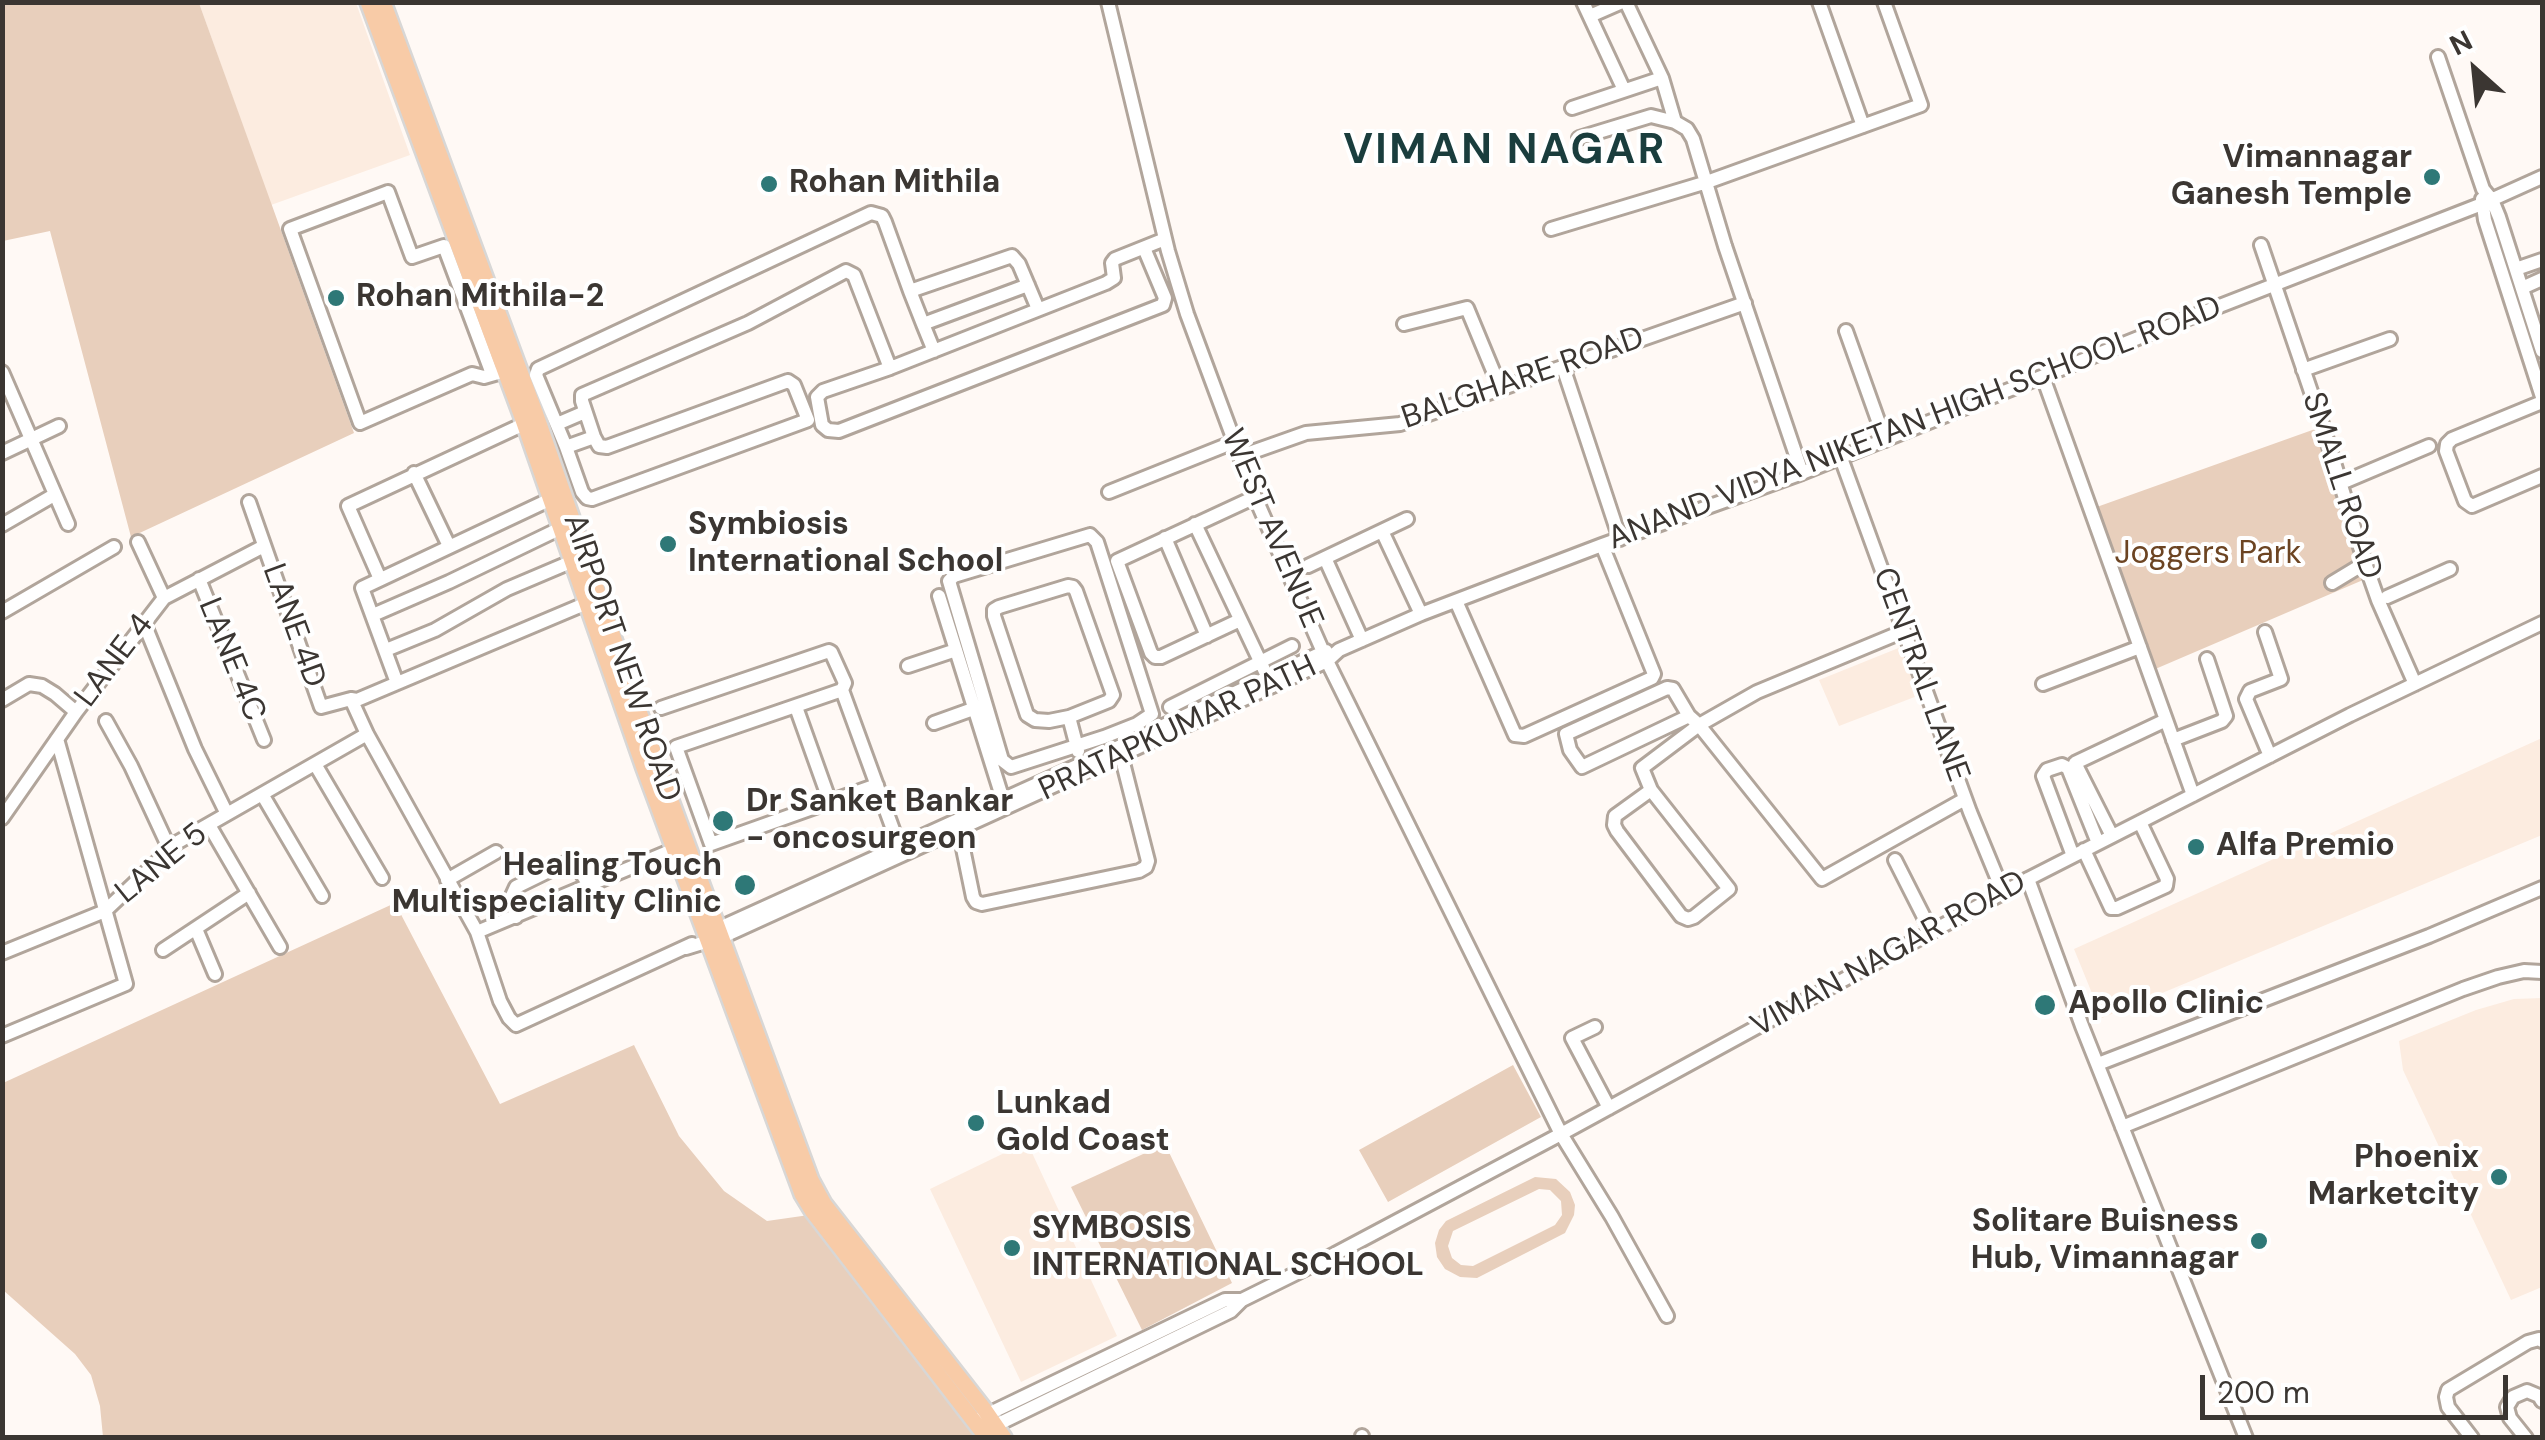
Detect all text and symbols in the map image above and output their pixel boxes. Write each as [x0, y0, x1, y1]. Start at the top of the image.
north arrow [2425, 20, 2525, 120]
text: N [2444, 22, 2479, 64]
district label: VIMAN NAGAR [1343, 127, 1667, 177]
place label: Vimannagar Ganesh Temple [2171, 140, 2412, 215]
place label: Rohan Mithila [789, 165, 1000, 203]
marker: Vimannagar Ganesh Temple [2421, 166, 2443, 188]
marker: Rohan Mithila [758, 173, 780, 195]
place label: Rohan Mithila-2 [356, 279, 604, 317]
marker: Rohan Mithila-2 [325, 287, 347, 309]
street label: ANAND VIDYA NIKETAN HIGH SCHOOL ROAD [1603, 289, 2227, 559]
street label: BALGHARE ROAD [1397, 320, 1649, 438]
street label: SMALL ROAD [2293, 388, 2389, 584]
street label: WEST AVENUE [1212, 424, 1330, 634]
place label: Symbiosis International School [688, 507, 1003, 582]
street label: AIRPORT NEW ROAD [554, 509, 688, 807]
marker: Symbiosis International School [657, 533, 679, 555]
park label: Joggers Park [2114, 536, 2302, 574]
street label: LANE 4D [253, 559, 333, 693]
street label: CENTRAL LANE [1863, 563, 1977, 787]
street label: LANE 4C [189, 593, 273, 727]
street label: LANE 4 [68, 607, 162, 715]
street label: PRATAPKUMAR PATH [1033, 648, 1323, 810]
place label: Dr Sanket Bankar - oncosurgeon [746, 784, 1013, 859]
marker: Dr Sanket Bankar - oncosurgeon [710, 808, 736, 834]
street label: LANE 5 [109, 816, 215, 912]
place label: Alfa Premio [2216, 828, 2395, 866]
marker: Alfa Premio [2185, 836, 2207, 858]
place label: Healing Touch Multispeciality Clinic [392, 848, 722, 923]
street label: VIMAN NAGAR ROAD [1745, 863, 2033, 1047]
marker: Healing Touch Multispeciality Clinic [732, 872, 758, 898]
place label: Apollo Clinic [2068, 986, 2264, 1024]
marker: Apollo Clinic [2032, 992, 2058, 1018]
place label: Lunkad Gold Coast [996, 1086, 1170, 1161]
marker: Lunkad Gold Coast [965, 1112, 987, 1134]
place label: Phoenix Marketcity [2308, 1140, 2479, 1215]
marker: Phoenix Marketcity [2488, 1166, 2510, 1188]
place label: Solitare Buisness Hub, Vimannagar [1971, 1204, 2239, 1279]
place label: SYMBOSIS INTERNATIONAL SCHOOL [1032, 1211, 1424, 1286]
marker: Solitare Buisness Hub, Vimannagar [2248, 1230, 2270, 1252]
marker: SYMBOSIS INTERNATIONAL SCHOOL [1001, 1237, 1023, 1259]
scale bar [2205, 1355, 2512, 1417]
text: 200 m [2217, 1373, 2310, 1412]

